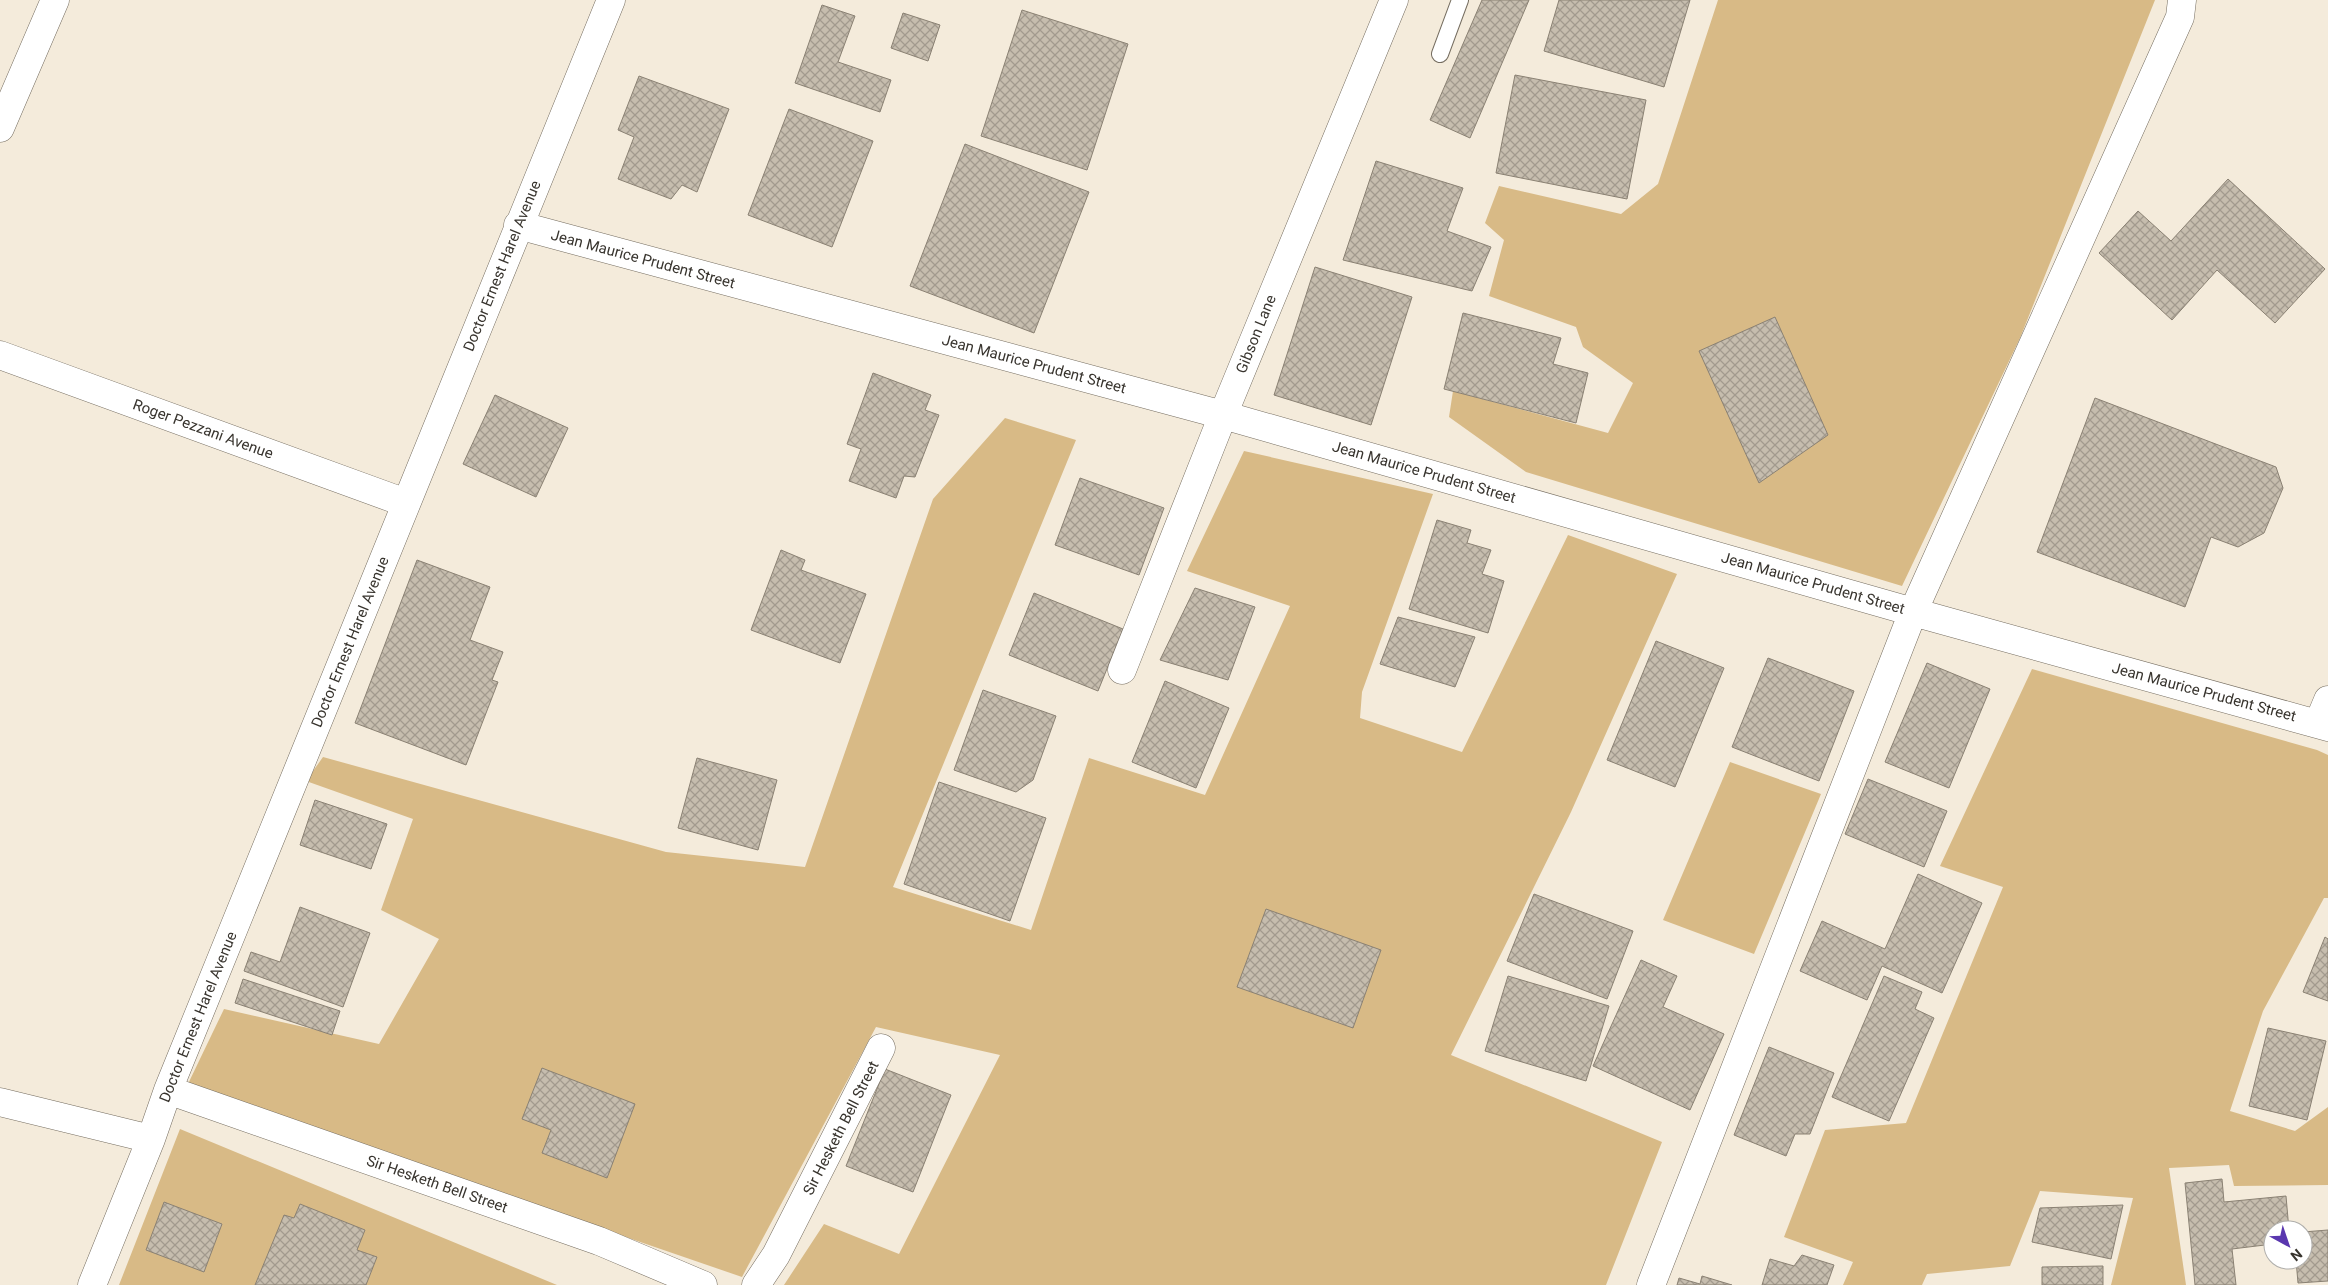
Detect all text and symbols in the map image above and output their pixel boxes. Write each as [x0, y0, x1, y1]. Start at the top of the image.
street label: Doctor Ernest Harel Avenue [459, 178, 545, 354]
street label: Jean Maurice Prudent Street [549, 226, 737, 292]
street label: Gibson Lane [1232, 292, 1280, 376]
street label: Jean Maurice Prudent Street [940, 331, 1128, 397]
street label: Roger Pezzani Avenue [130, 395, 276, 463]
street label: Jean Maurice Prudent Street [1330, 437, 1518, 507]
street label: Jean Maurice Prudent Street [1719, 548, 1907, 618]
street label: Doctor Ernest Harel Avenue [307, 554, 393, 730]
street label: Jean Maurice Prudent Street [2110, 659, 2298, 725]
street label: Doctor Ernest Harel Avenue [155, 929, 241, 1105]
street label: Sir Hesketh Bell Street [799, 1058, 883, 1198]
street label: Sir Hesketh Bell Street [364, 1151, 510, 1217]
north arrow [2263, 1220, 2313, 1270]
text: N [2287, 1246, 2305, 1264]

